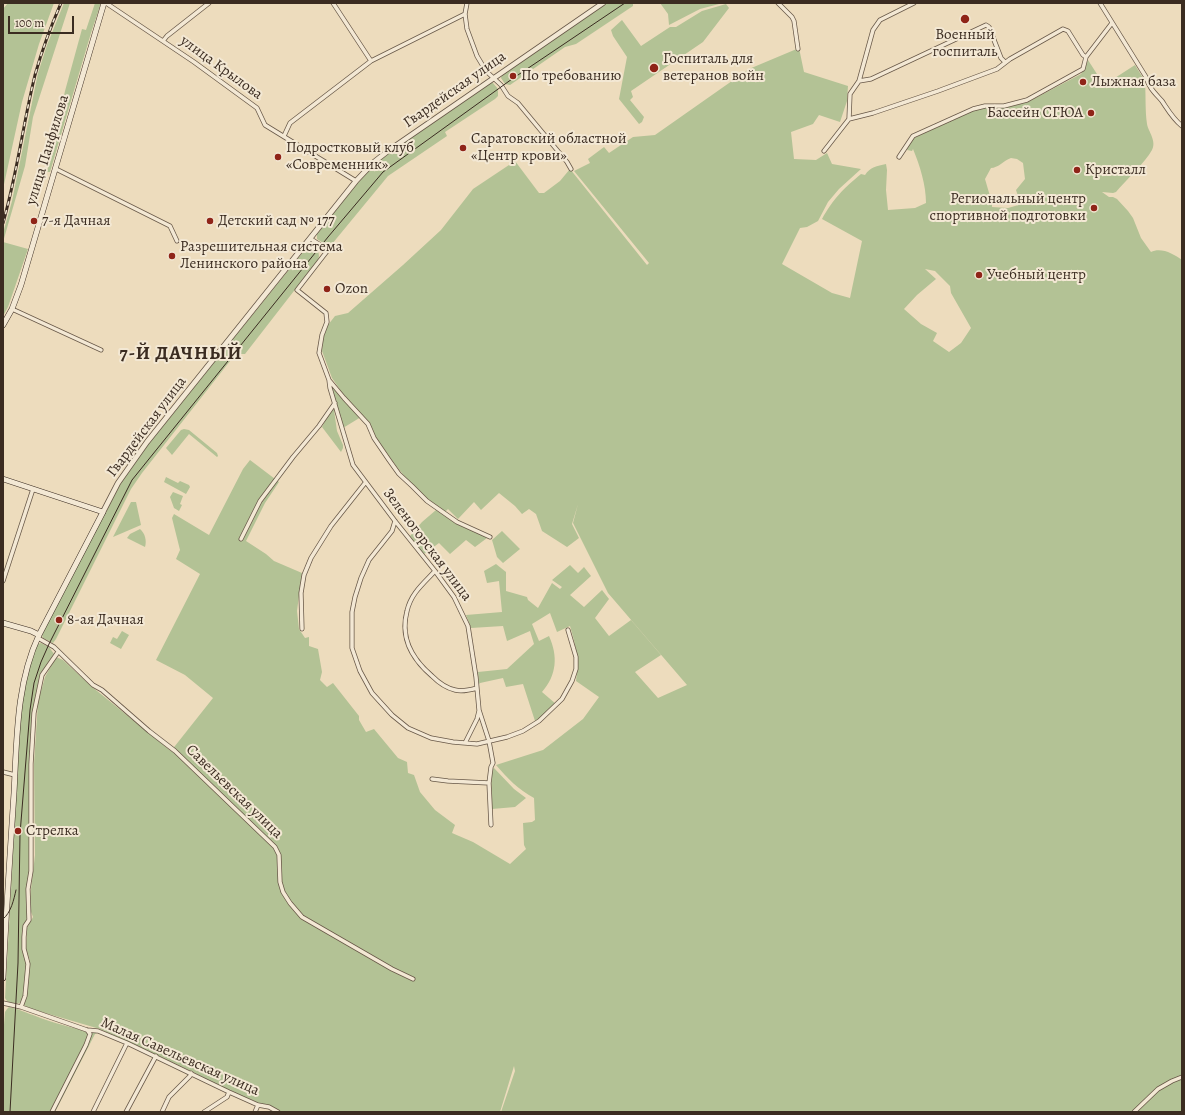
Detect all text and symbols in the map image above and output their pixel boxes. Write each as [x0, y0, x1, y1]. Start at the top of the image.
scale bar [10, 8, 76, 34]
marker: Военный госпиталь [959, 13, 971, 25]
text: 100 m [15, 15, 44, 31]
place label: Военный госпиталь [932, 26, 998, 61]
street label: улица Крылова [176, 32, 266, 104]
street label: Гвардейская улица [400, 48, 510, 132]
place label: Госпиталь для ветеранов войн [663, 50, 764, 85]
marker: Госпиталь для ветеранов войн [648, 62, 660, 74]
place label: По требованию [521, 67, 621, 85]
marker: По требованию [508, 71, 518, 81]
place label: Лыжная база [1091, 73, 1176, 91]
marker: Лыжная база [1078, 77, 1088, 87]
street label: улица Панфилова [23, 93, 73, 207]
place label: Бассейн СГЮА [987, 104, 1083, 122]
marker: Бассейн СГЮА [1086, 108, 1096, 118]
place label: Саратовский областной «Центр крови» [471, 130, 626, 165]
place label: Подростковый клуб «Современник» [286, 139, 414, 174]
marker: Саратовский областной «Центр крови» [458, 143, 468, 153]
marker: Подростковый клуб «Современник» [273, 152, 283, 162]
place label: Кристалл [1085, 161, 1146, 179]
marker: Кристалл [1072, 165, 1082, 175]
place label: Региональный центр спортивной подготовки [930, 190, 1086, 225]
marker: Региональный центр спортивной подготовки [1089, 203, 1099, 213]
place label: 7-я Дачная [42, 212, 110, 230]
place label: Детский сад № 177 [218, 212, 334, 230]
marker: 7-я Дачная [29, 216, 39, 226]
marker: Детский сад № 177 [205, 216, 215, 226]
place label: Разрешительная система Ленинского района [180, 238, 343, 273]
marker: Разрешительная система Ленинского района [167, 251, 177, 261]
place label: Учебный центр [987, 266, 1086, 284]
marker: Учебный центр [974, 270, 984, 280]
place label: Ozon [335, 280, 368, 298]
marker: Ozon [322, 284, 332, 294]
district label: 7-Й ДАЧНЫЙ [119, 343, 243, 365]
street label: Гвардейская улица [103, 373, 191, 481]
street label: Зеленогорская улица [379, 485, 475, 605]
place label: 8-ая Дачная [67, 611, 144, 629]
marker: 8-ая Дачная [54, 615, 64, 625]
street label: Савельевская улица [182, 741, 286, 843]
place label: Стрелка [26, 822, 79, 840]
marker: Стрелка [13, 826, 23, 836]
street label: Малая Савельевская улица [98, 1014, 262, 1100]

